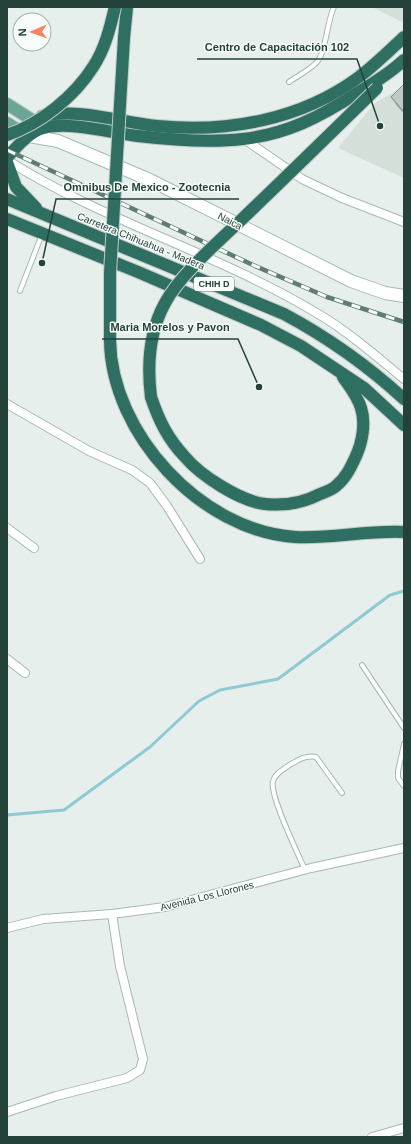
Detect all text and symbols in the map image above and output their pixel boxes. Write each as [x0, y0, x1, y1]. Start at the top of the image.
north arrow [12, 12, 52, 52]
text: N [16, 28, 28, 37]
callout: Centro de Capacitación 102 [197, 36, 357, 59]
text: Centro de Capacitación 102 [205, 41, 349, 53]
callout: Omnibus De Mexico - Zootecnia [56, 176, 239, 199]
text: Omnibus De Mexico - Zootecnia [64, 181, 231, 193]
street label: Carretera Chihuahua - Madera [76, 210, 207, 272]
street label: Naica [216, 210, 244, 232]
road number: CHIH D [194, 277, 234, 291]
callout: Maria Morelos y Pavon [102, 316, 238, 339]
text: Maria Morelos y Pavon [110, 321, 230, 333]
street label: Avenida Los Llorones [159, 879, 255, 913]

